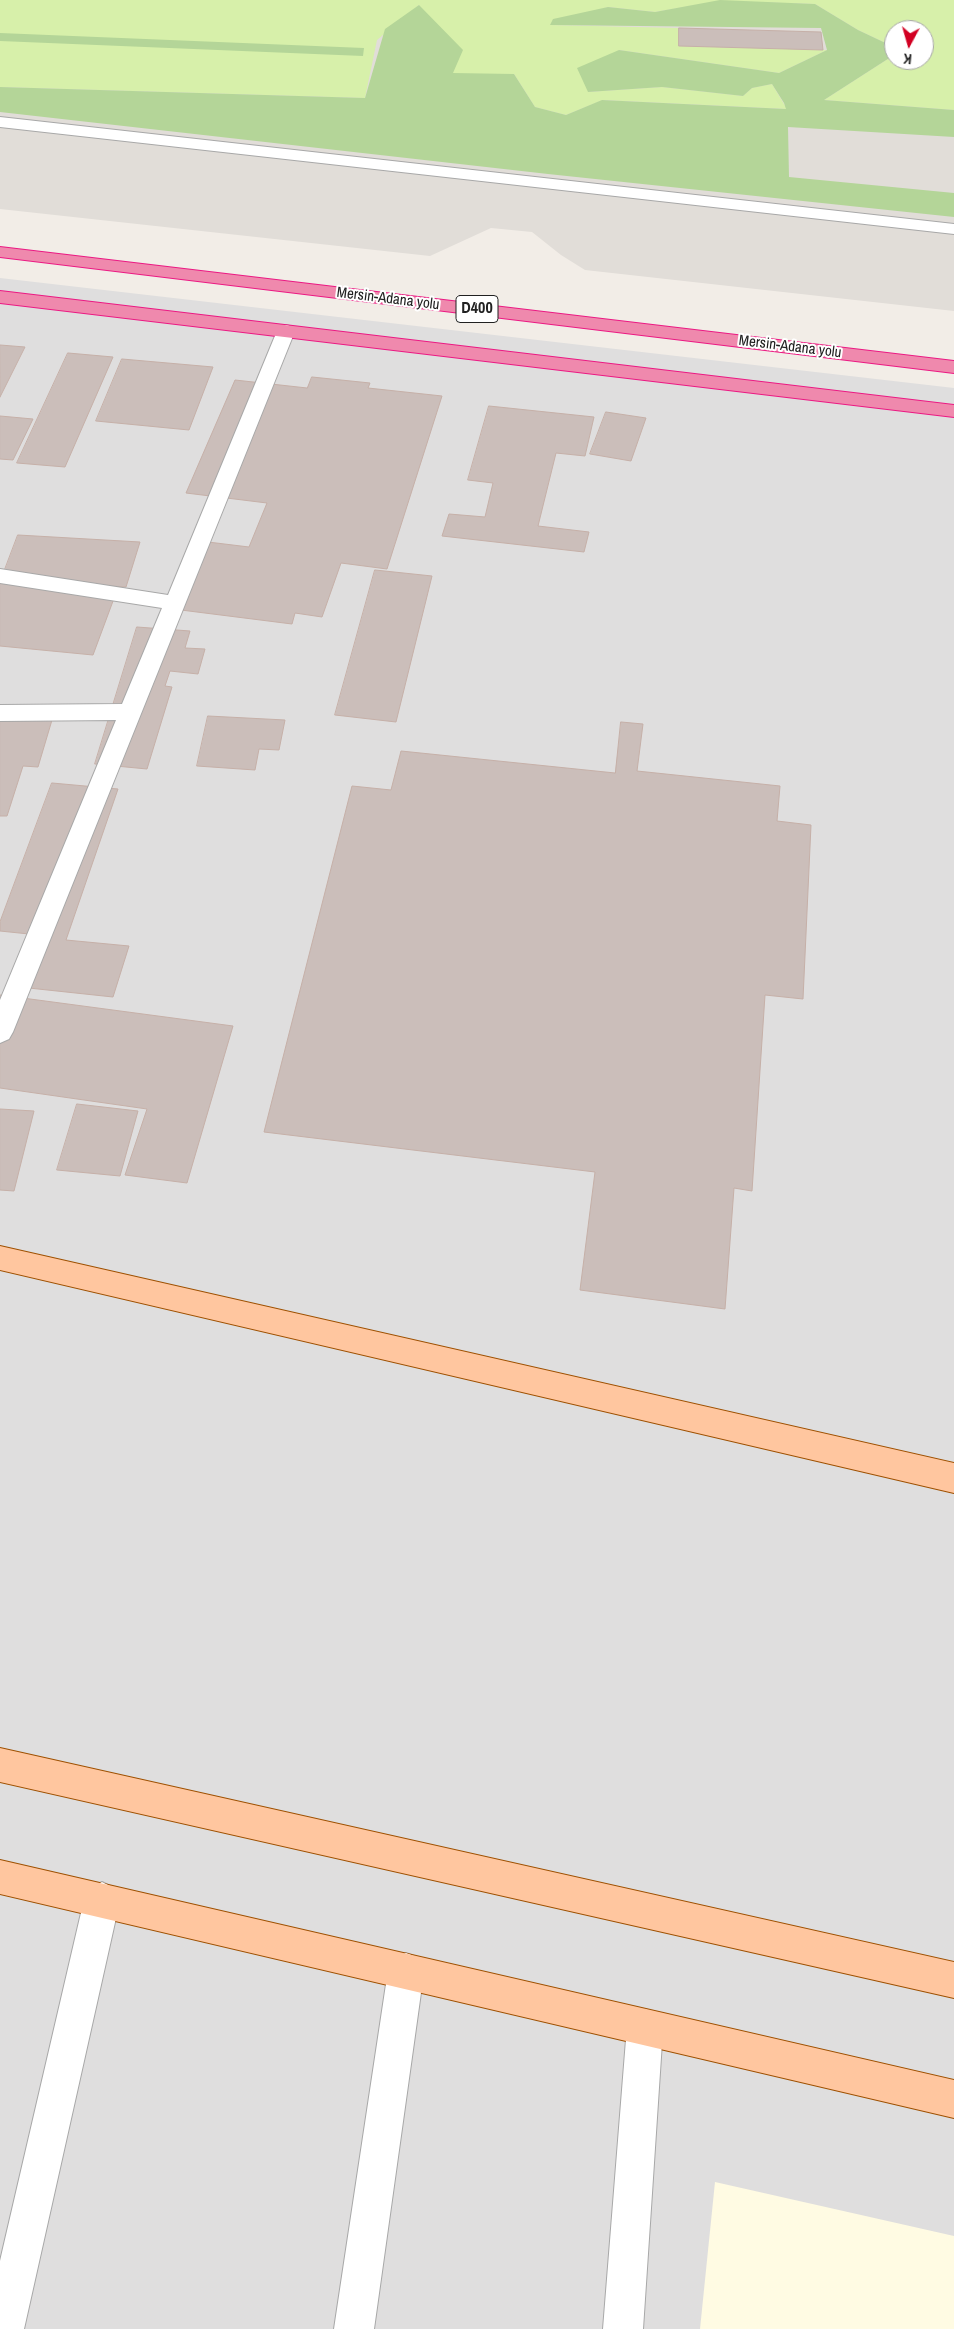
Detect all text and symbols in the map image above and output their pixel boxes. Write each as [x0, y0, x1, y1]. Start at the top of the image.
north arrow [884, 20, 934, 70]
text: K [902, 50, 913, 68]
street label: Mersin-Adana yolu [336, 284, 440, 314]
road number: D400 [456, 296, 498, 322]
street label: Mersin-Adana yolu [738, 332, 842, 362]

